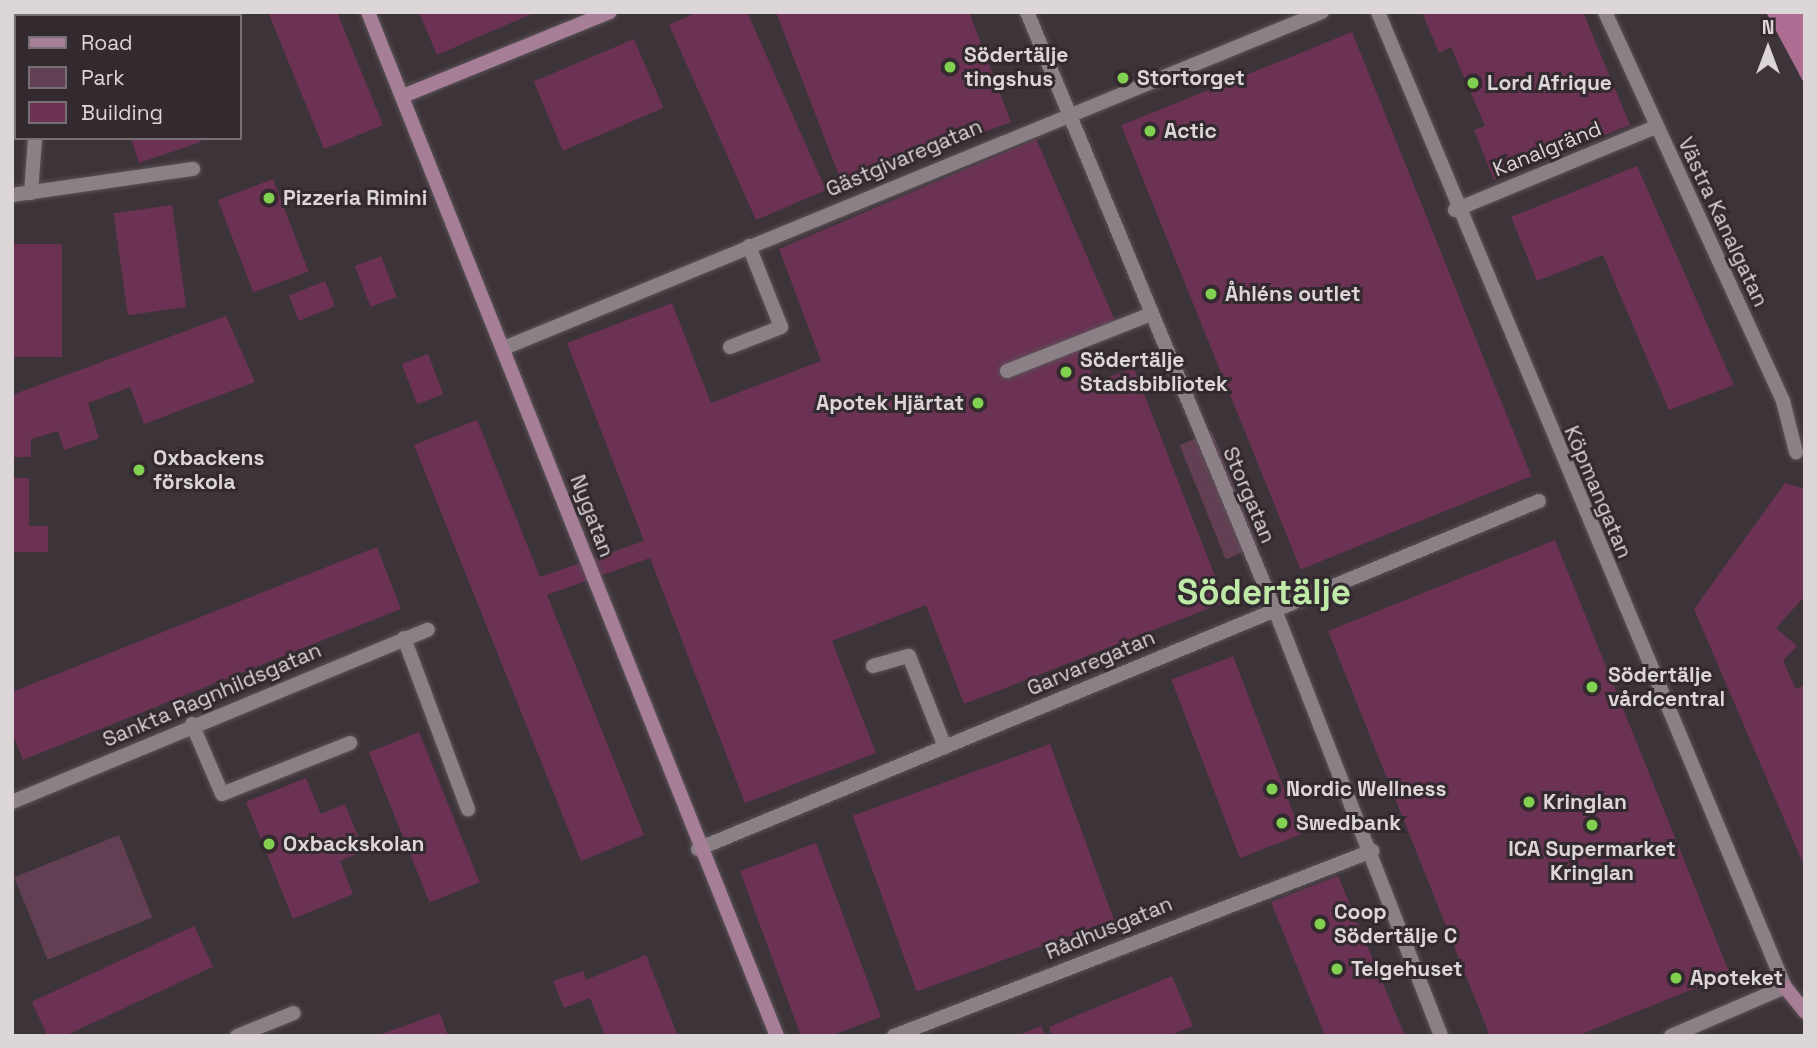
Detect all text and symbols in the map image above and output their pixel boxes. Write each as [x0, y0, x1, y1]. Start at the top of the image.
legend [14, 14, 242, 140]
north arrow [1733, 14, 1803, 84]
text: N [1762, 15, 1774, 40]
text: Road [81, 29, 133, 56]
place label: Södertälje tingshus [964, 42, 1068, 92]
marker: Södertälje tingshus [942, 59, 958, 75]
text: Park [81, 64, 125, 91]
place label: Stortorget [1137, 65, 1245, 91]
marker: Stortorget [1115, 70, 1131, 86]
place label: Lord Afrique [1487, 70, 1612, 96]
marker: Lord Afrique [1465, 75, 1481, 91]
text: Building [81, 99, 163, 126]
street label: Gästgivaregatan [822, 114, 986, 202]
street label: Kanalgränd [1489, 116, 1605, 182]
place label: Actic [1164, 118, 1217, 144]
marker: Actic [1142, 123, 1158, 139]
street label: Västra Kanalgatan [1673, 133, 1773, 311]
place label: Pizzeria Rimini [283, 185, 427, 211]
marker: Pizzeria Rimini [261, 190, 277, 206]
place label: Åhléns outlet [1225, 281, 1361, 307]
marker: Åhléns outlet [1203, 286, 1219, 302]
place label: Södertälje Stadsbibliotek [1080, 347, 1228, 397]
marker: Södertälje Stadsbibliotek [1058, 364, 1074, 380]
place label: Apotek Hjärtat [816, 390, 964, 416]
marker: Apotek Hjärtat [970, 395, 986, 411]
street label: Köpmangatan [1559, 422, 1637, 562]
street label: Storgatan [1217, 443, 1281, 547]
place label: Oxbackens förskola [153, 445, 265, 495]
marker: Oxbackens förskola [131, 462, 147, 478]
street label: Nygatan [565, 471, 619, 561]
district label: Södertälje [1177, 571, 1351, 613]
street label: Garvaregatan [1023, 625, 1159, 701]
street label: Sankta Ragnhildsgatan [99, 638, 325, 752]
place label: Södertälje vårdcentral [1608, 662, 1725, 712]
marker: Södertälje vårdcentral [1582, 677, 1602, 697]
place label: Nordic Wellness [1286, 776, 1447, 802]
marker: Nordic Wellness [1264, 781, 1280, 797]
place label: Kringlan [1543, 789, 1627, 815]
marker: Kringlan [1521, 794, 1537, 810]
place label: Swedbank [1296, 810, 1401, 836]
marker: Swedbank [1274, 815, 1290, 831]
marker: ICA Supermarket Kringlan [1584, 817, 1600, 833]
place label: Oxbackskolan [283, 831, 425, 857]
marker: Oxbackskolan [261, 836, 277, 852]
place label: ICA Supermarket Kringlan [1508, 836, 1676, 886]
street label: Rådhusgatan [1042, 891, 1176, 965]
place label: Coop Södertälje C [1334, 899, 1457, 949]
marker: Coop Södertälje C [1312, 916, 1328, 932]
place label: Telgehuset [1351, 956, 1463, 982]
marker: Telgehuset [1329, 961, 1345, 977]
place label: Apoteket [1690, 965, 1783, 991]
marker: Apoteket [1668, 970, 1684, 986]

